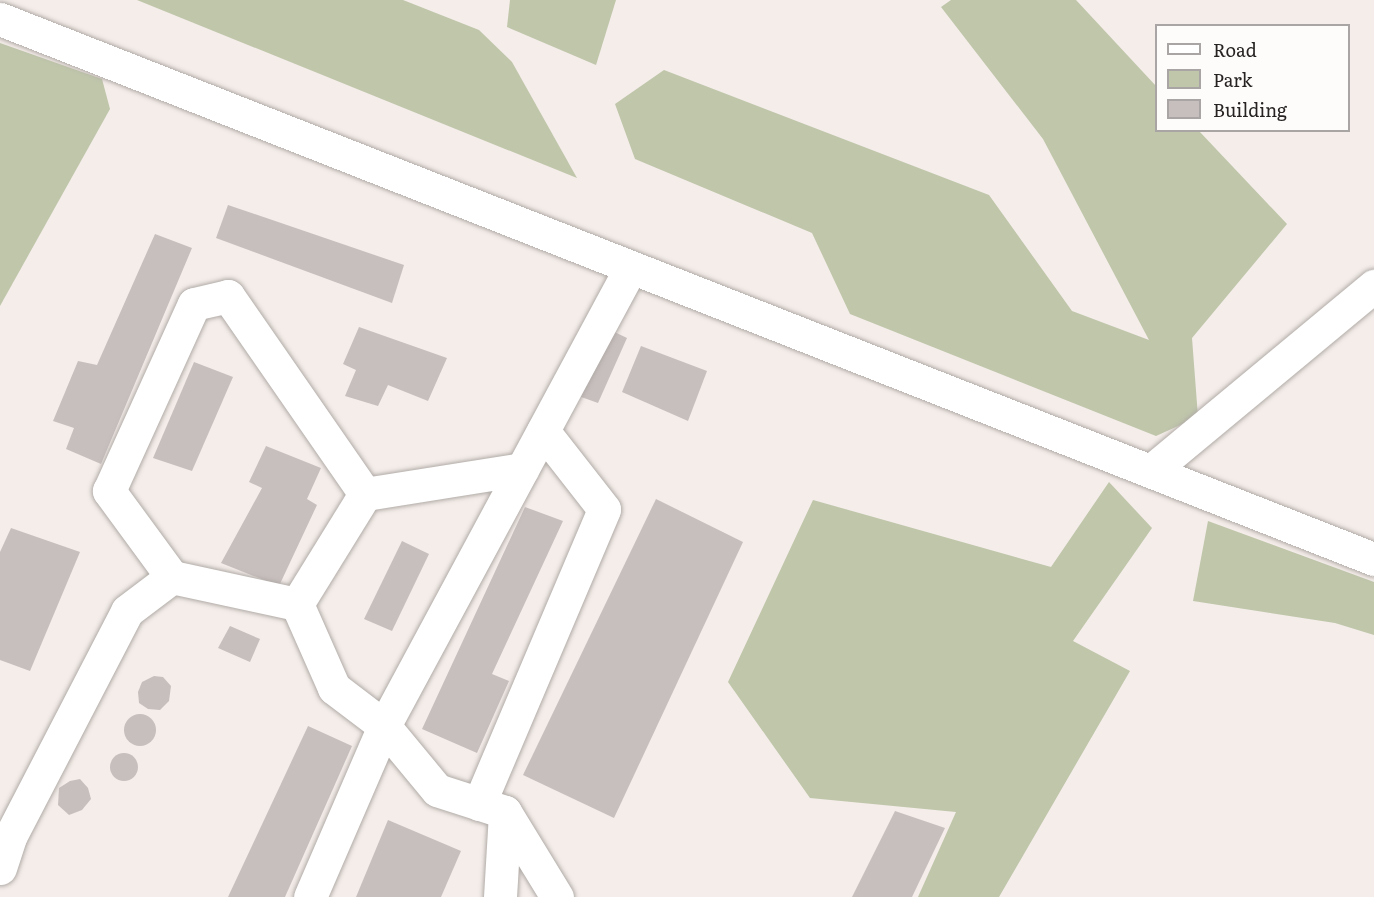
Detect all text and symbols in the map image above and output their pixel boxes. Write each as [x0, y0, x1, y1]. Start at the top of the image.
legend [1155, 24, 1350, 132]
text: Road [1213, 36, 1257, 63]
text: Park [1213, 66, 1252, 93]
text: Building [1213, 96, 1287, 123]

